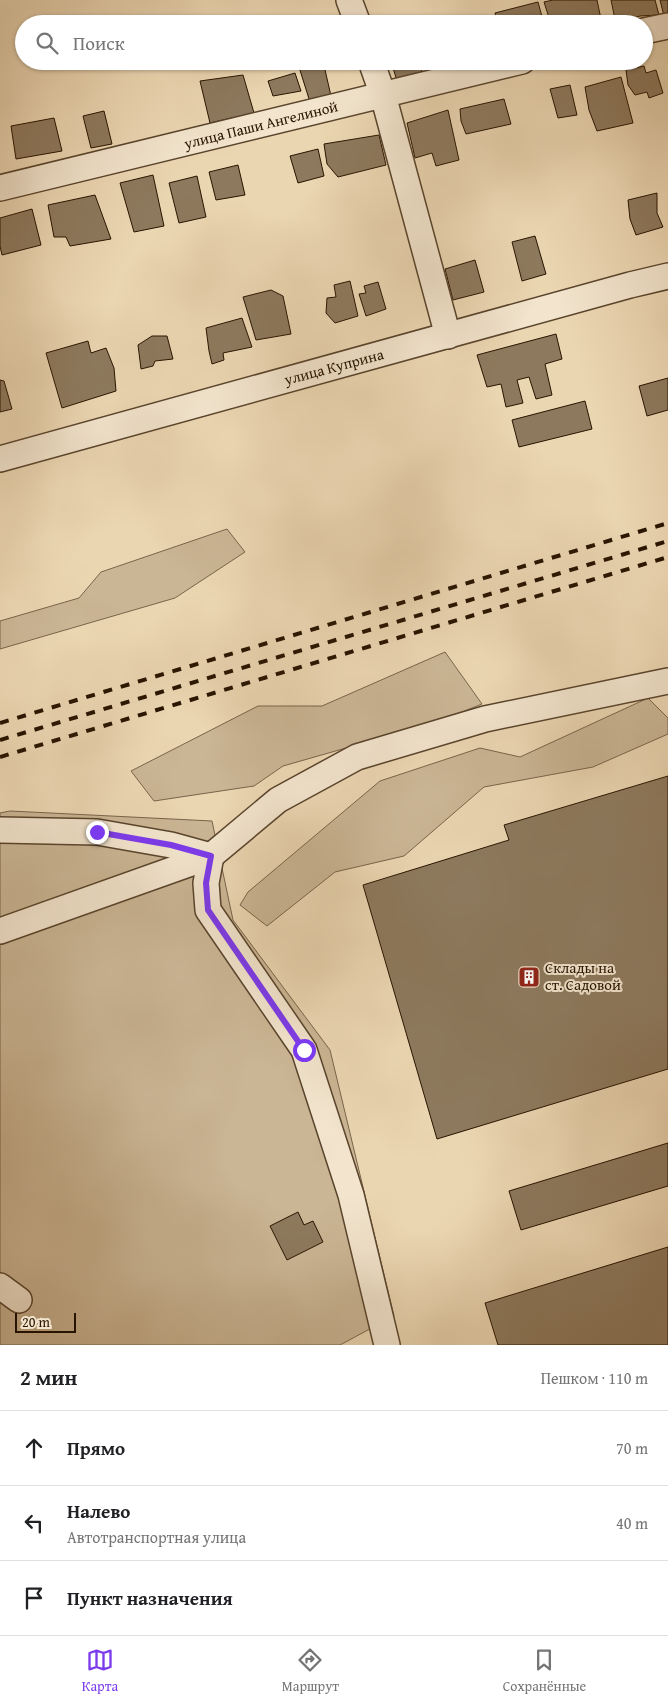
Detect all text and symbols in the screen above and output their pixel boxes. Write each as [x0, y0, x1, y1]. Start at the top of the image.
search box [15, 15, 653, 70]
icon: search [33, 29, 61, 57]
text: Поиск [73, 29, 125, 57]
street label: улица Паши Ангелиной [181, 95, 340, 154]
street label: улица Куприна [281, 343, 387, 390]
route end [86, 821, 109, 844]
place label: Склады на ст. Садовой [545, 957, 621, 995]
building icon: Склады на ст. Садовой [517, 965, 541, 989]
route start [293, 1039, 316, 1062]
scale bar [15, 1310, 76, 1333]
text: 20 m [22, 1312, 50, 1332]
text: 2 мин [20, 1362, 77, 1393]
text: Пешком · 110 m [541, 1366, 648, 1390]
icon: ahead [20, 1434, 48, 1462]
text: Прямо [67, 1434, 125, 1462]
text: 70 m [616, 1436, 648, 1460]
text: Налево [67, 1497, 130, 1525]
icon: left [20, 1509, 48, 1537]
text: 40 m [616, 1511, 648, 1535]
text: Автотранспортная улица [67, 1525, 246, 1549]
icon: arrive [20, 1584, 48, 1612]
text: Пункт назначения [67, 1584, 233, 1612]
tab: Карта [82, 1646, 118, 1696]
tab: Маршрут [282, 1646, 339, 1696]
tab: Сохранённые [503, 1646, 586, 1696]

